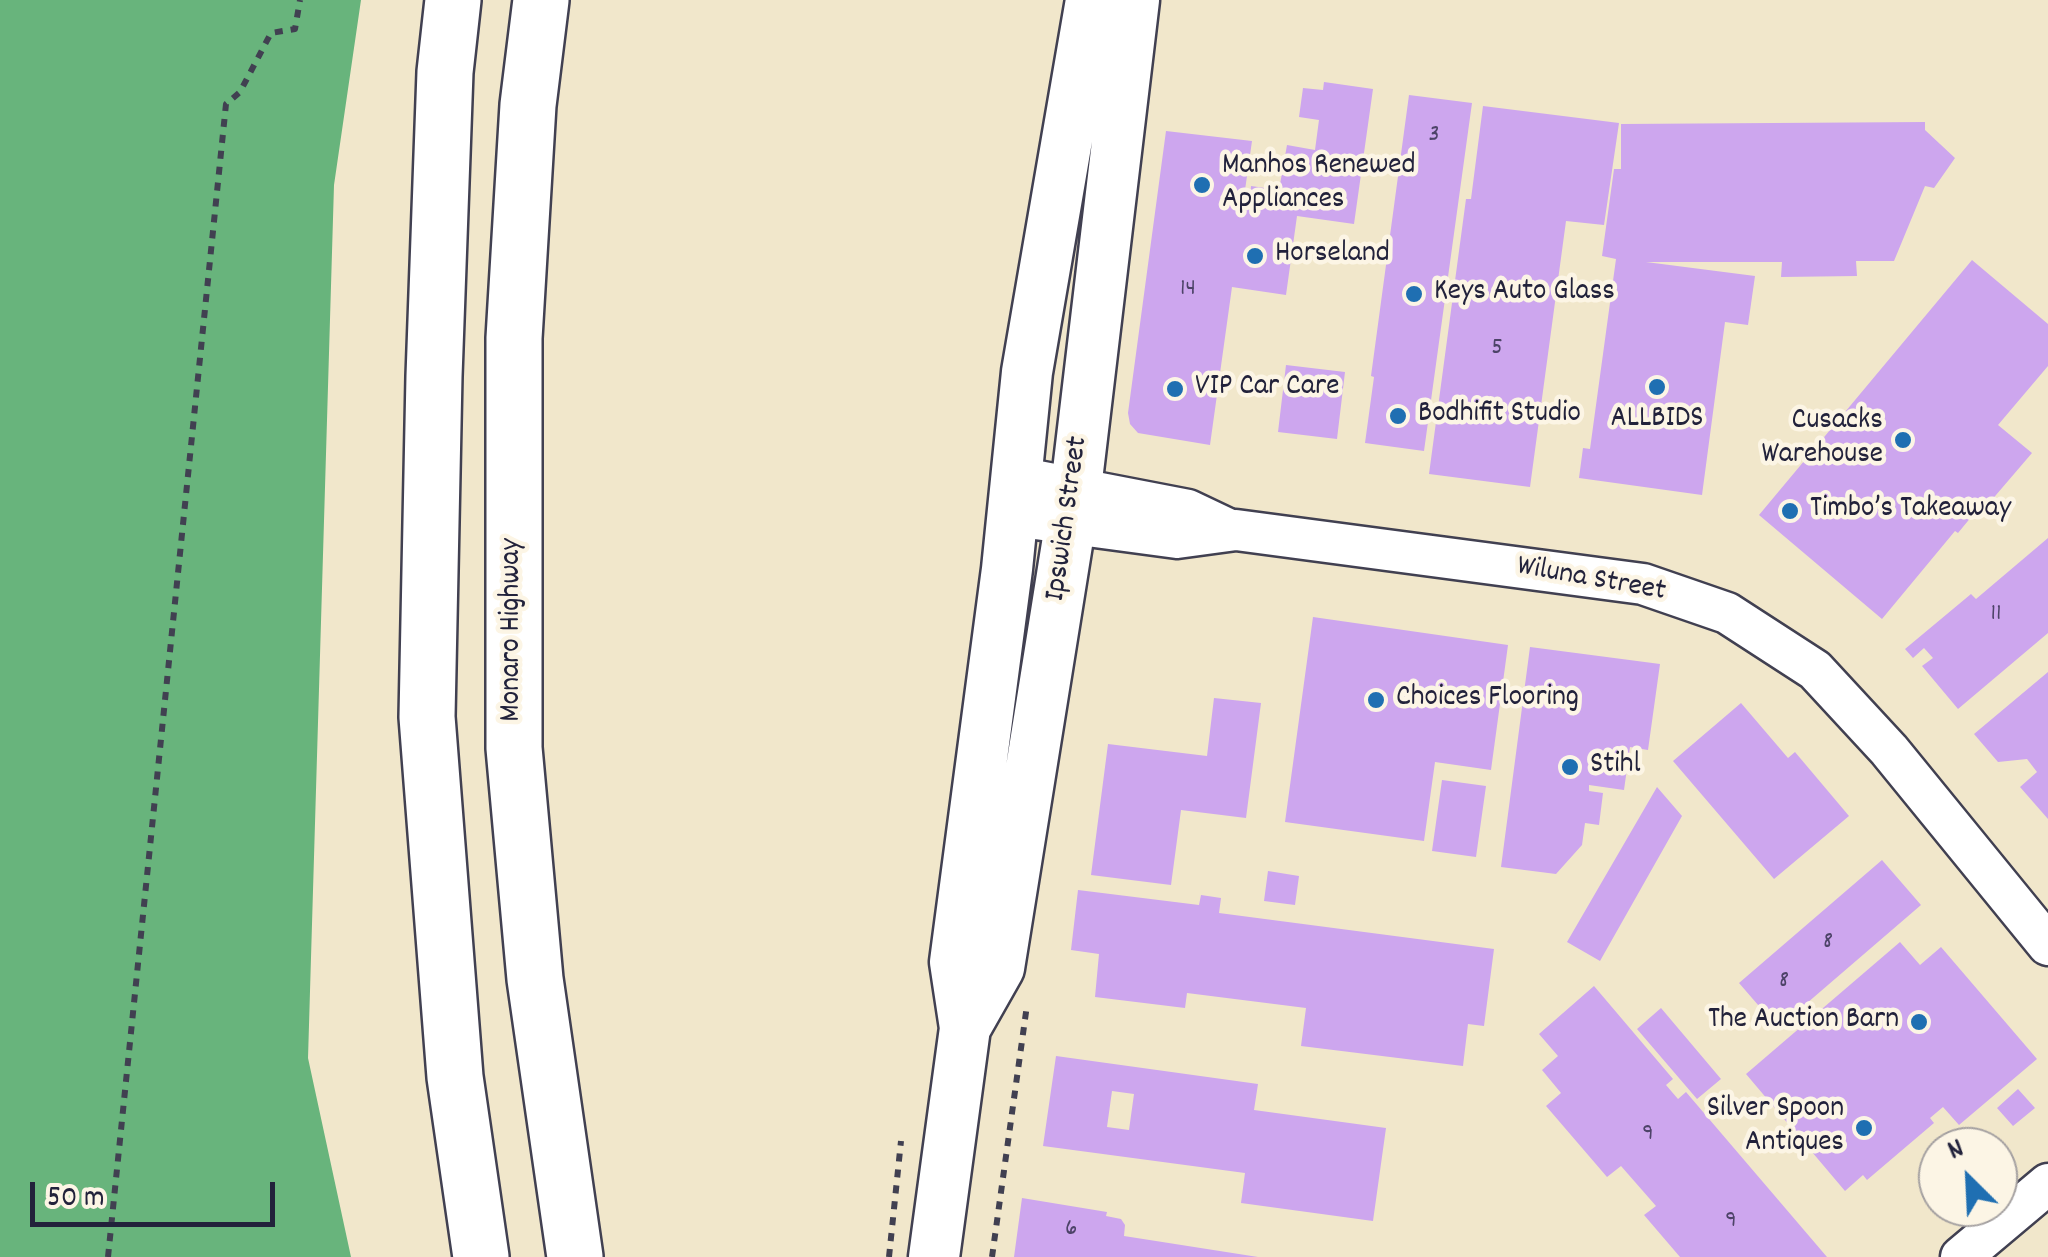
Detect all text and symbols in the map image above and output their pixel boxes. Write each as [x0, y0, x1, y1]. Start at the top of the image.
house number: 3 [1428, 122, 1440, 152]
place label: Manhos Renewed Appliances [1222, 150, 1416, 220]
marker: Manhos Renewed Appliances [1191, 174, 1213, 196]
place label: Horseland [1275, 238, 1390, 274]
marker: Horseland [1244, 245, 1266, 267]
house number: 14 [1180, 276, 1196, 306]
place label: Keys Auto Glass [1434, 276, 1615, 312]
marker: Keys Auto Glass [1403, 283, 1425, 305]
house number: 5 [1491, 335, 1503, 365]
place label: VIP Car Care [1195, 371, 1339, 407]
marker: ALLBIDS [1646, 376, 1668, 398]
marker: VIP Car Care [1164, 378, 1186, 400]
place label: Bodhifit Studio [1418, 398, 1581, 434]
place label: ALLBIDS [1610, 403, 1704, 439]
marker: Bodhifit Studio [1387, 405, 1409, 427]
place label: Cusacks Warehouse [1762, 405, 1883, 476]
marker: Cusacks Warehouse [1892, 429, 1914, 451]
street label: Ipswich Street [1040, 434, 1098, 604]
place label: Timbo’s Takeaway [1810, 493, 2011, 529]
marker: Timbo’s Takeaway [1779, 500, 1801, 522]
street label: Monaro Highway [496, 538, 532, 722]
street label: Wiluna Street [1514, 550, 1668, 612]
house number: 11 [1991, 601, 2001, 631]
place label: Choices Flooring [1396, 682, 1579, 718]
marker: Choices Flooring [1365, 689, 1387, 711]
place label: Stihl [1590, 749, 1641, 785]
marker: Stihl [1559, 756, 1581, 778]
house number: 8 [1823, 929, 1833, 959]
house number: 8 [1779, 968, 1789, 998]
place label: The Auction Barn [1708, 1004, 1899, 1040]
marker: The Auction Barn [1908, 1011, 1930, 1033]
place label: Silver Spoon Antiques [1707, 1093, 1844, 1164]
marker: Silver Spoon Antiques [1853, 1117, 1875, 1139]
house number: 9 [1642, 1121, 1654, 1151]
north arrow [1918, 1127, 2018, 1227]
text: N [1942, 1130, 1971, 1173]
scale bar [35, 1162, 280, 1224]
text: 50 m [47, 1178, 105, 1221]
house number: 9 [1725, 1208, 1737, 1238]
house number: 6 [1065, 1216, 1077, 1246]

